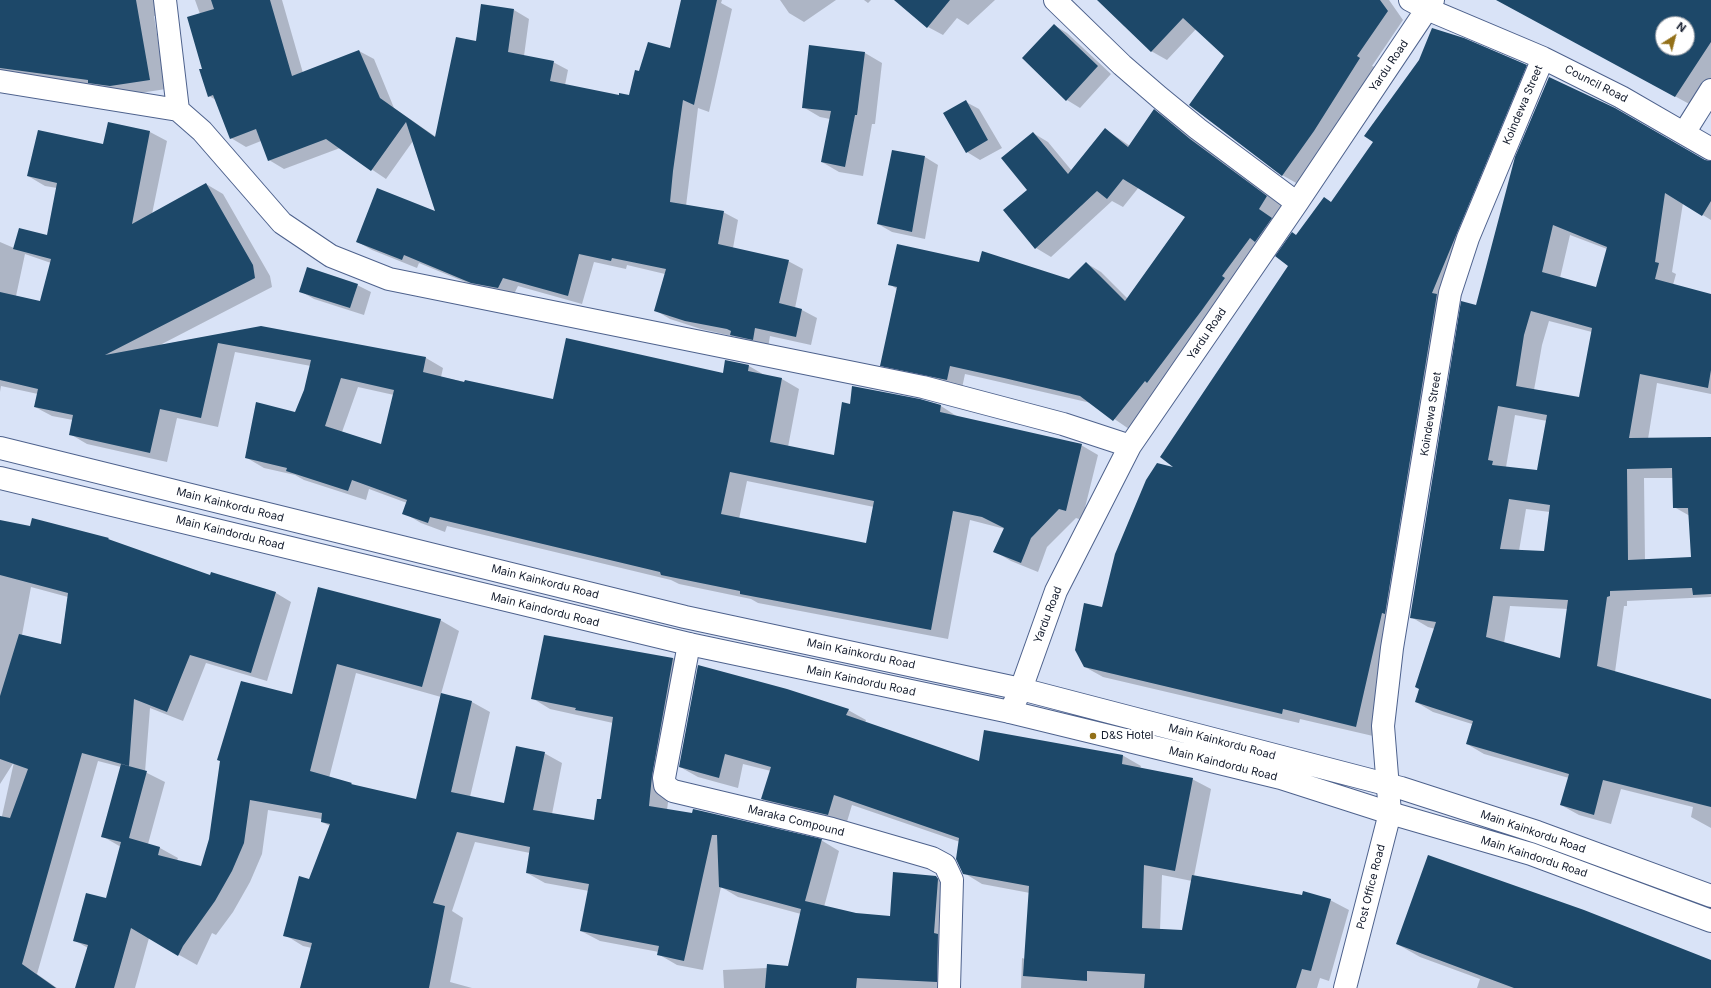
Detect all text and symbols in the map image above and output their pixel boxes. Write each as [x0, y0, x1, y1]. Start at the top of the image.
north arrow [1655, 16, 1695, 56]
text: N [1674, 19, 1689, 35]
street label: Yardu Road [1367, 38, 1411, 94]
street label: Council Road [1562, 62, 1630, 106]
street label: Koindewa Street [1500, 63, 1546, 147]
street label: Yardu Road [1185, 306, 1229, 362]
street label: Koindewa Street [1418, 371, 1444, 457]
street label: Main Kainkordu Road [175, 485, 285, 525]
street label: Main Kaindordu Road [174, 513, 286, 553]
street label: Main Kainkordu Road [490, 562, 600, 602]
street label: Yardu Road [1031, 585, 1065, 645]
street label: Main Kaindordu Road [489, 590, 601, 630]
street label: Main Kainkordu Road [806, 636, 916, 672]
street label: Main Kaindordu Road [805, 663, 917, 699]
street label: Main Kainkordu Road [1167, 721, 1277, 763]
place label: D&S Hotel [1101, 729, 1154, 743]
marker: D&S Hotel [1088, 731, 1098, 741]
street label: Main Kaindordu Road [1167, 744, 1279, 784]
street label: Maraka Compound [746, 803, 846, 839]
street label: Main Kainkordu Road [1479, 808, 1587, 856]
street label: Main Kaindordu Road [1479, 834, 1589, 880]
street label: Post Office Road [1354, 843, 1388, 931]

